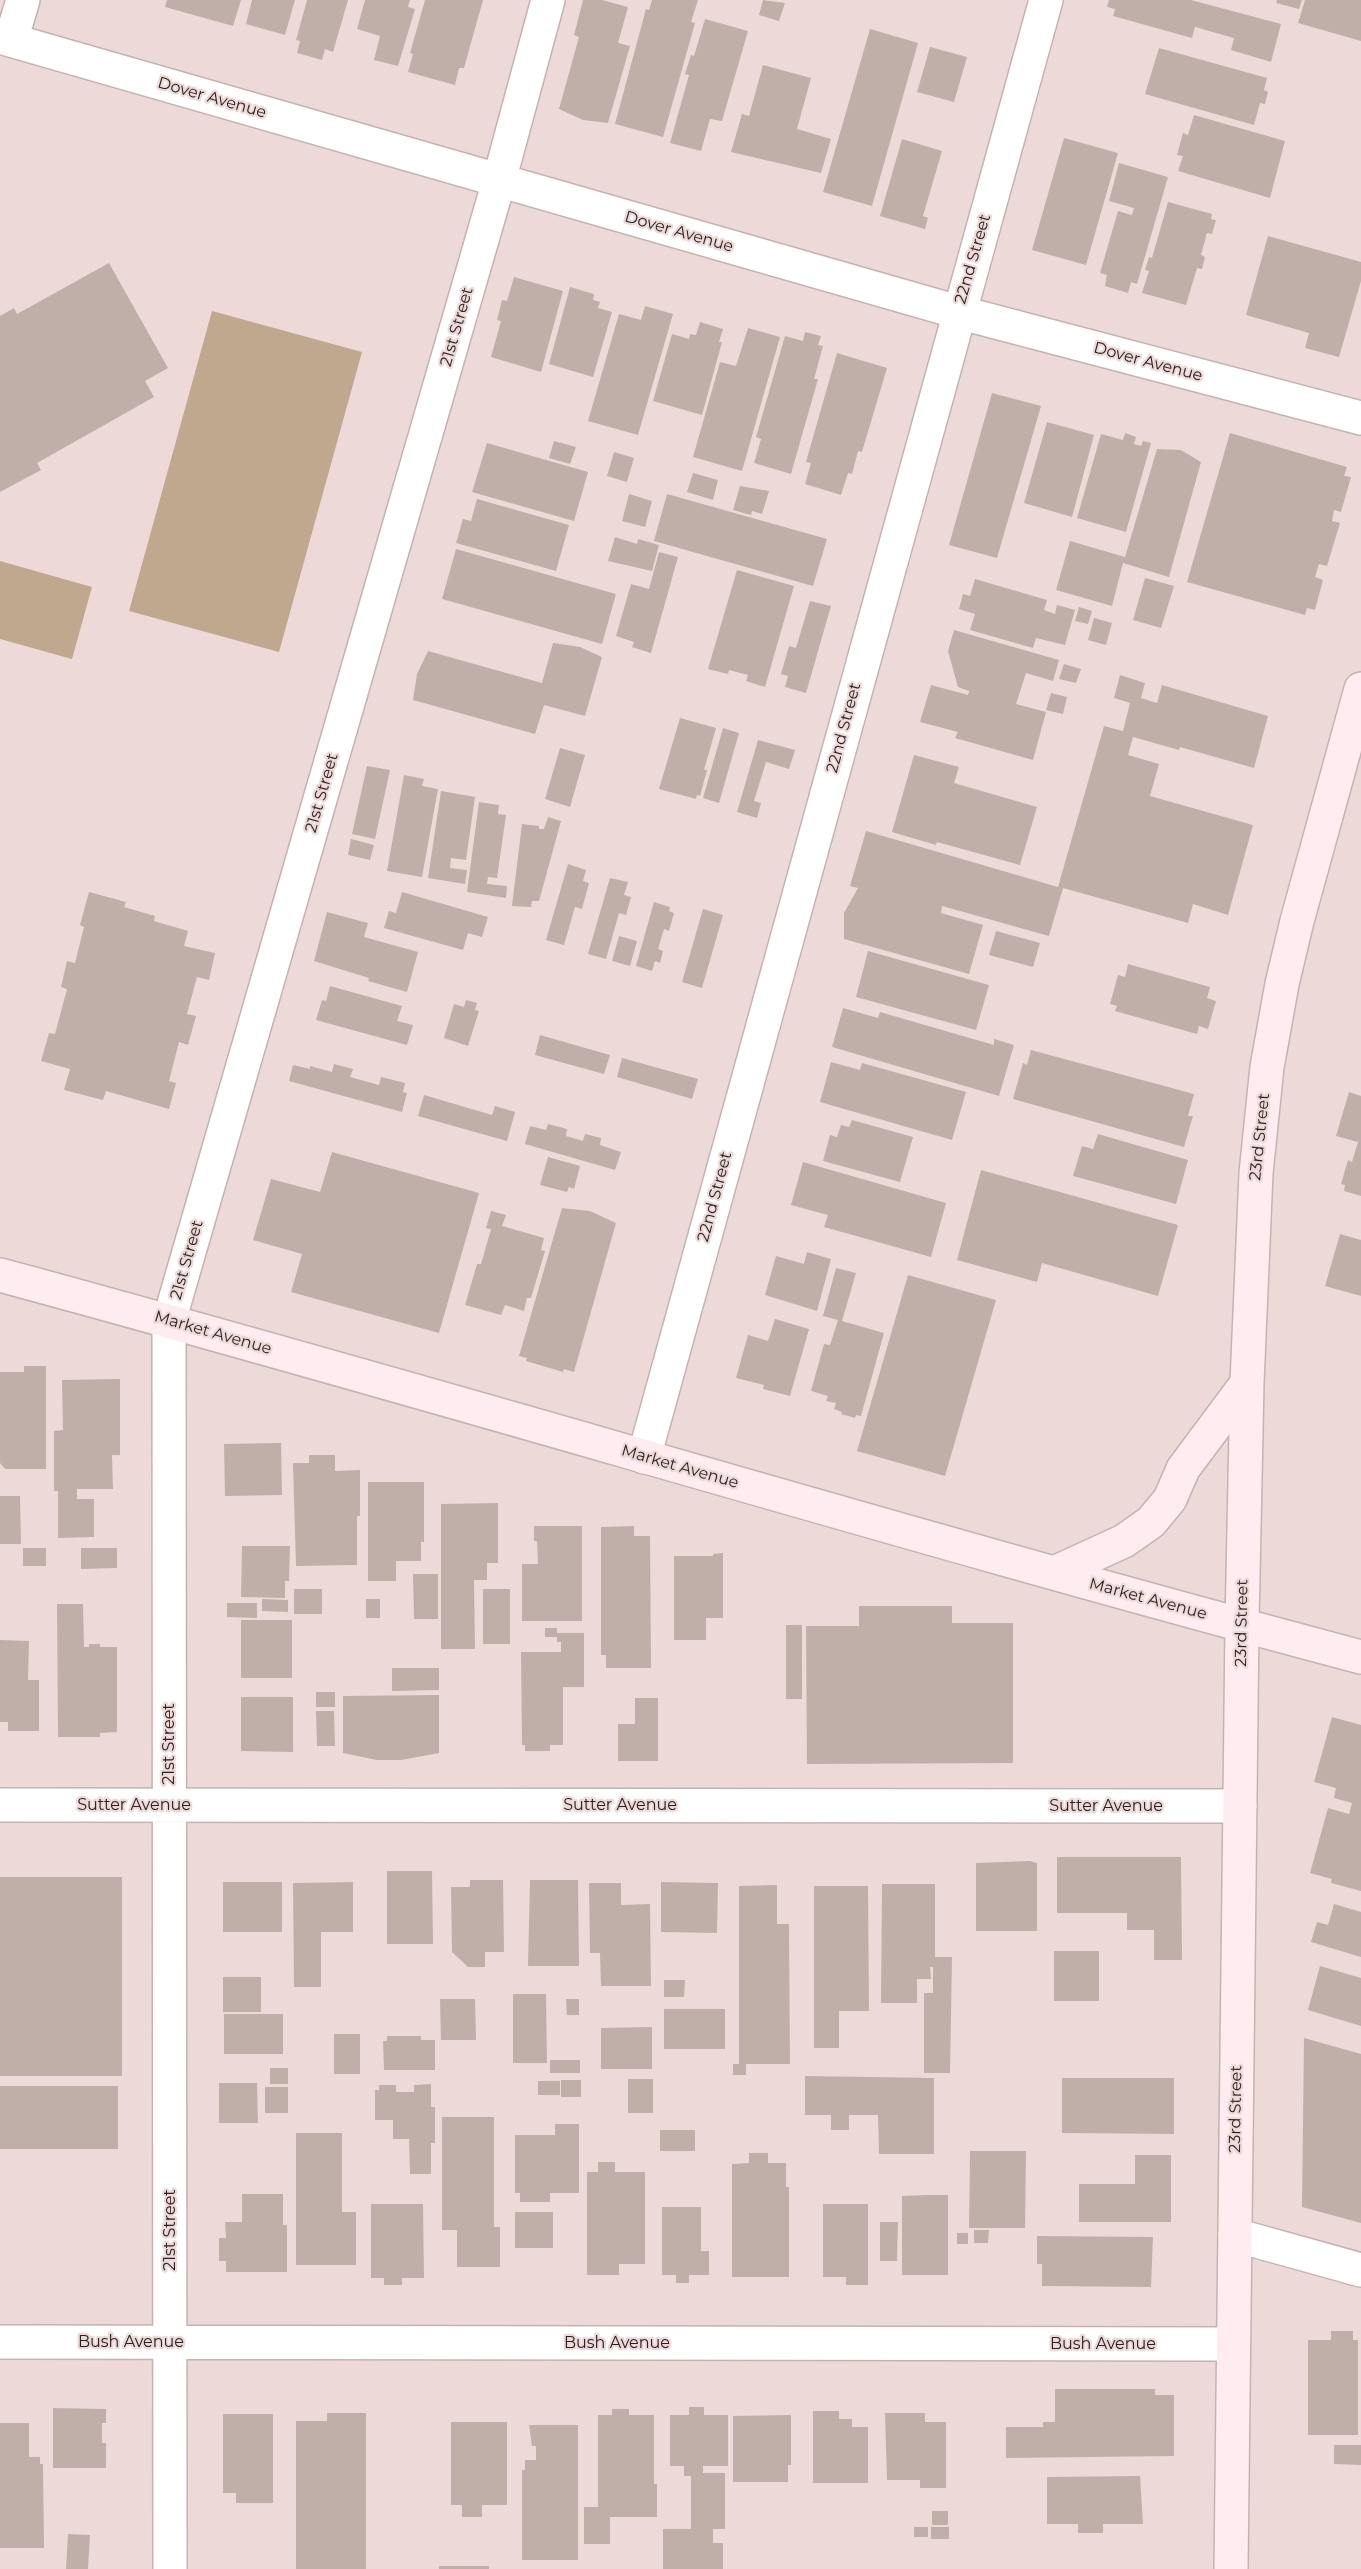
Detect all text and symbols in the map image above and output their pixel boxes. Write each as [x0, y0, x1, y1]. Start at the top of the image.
street label: Dover Avenue [155, 73, 269, 123]
street label: Dover Avenue [622, 207, 736, 257]
street label: 22nd Street [951, 212, 995, 306]
street label: 21st Street [437, 285, 477, 369]
street label: Dover Avenue [1091, 338, 1205, 386]
street label: 22nd Street [823, 681, 865, 775]
street label: 21st Street [302, 751, 342, 835]
street label: 23rd Street [1246, 1092, 1274, 1182]
street label: 22nd Street [694, 1150, 736, 1244]
street label: 21st Street [167, 1218, 207, 1302]
street label: Market Avenue [152, 1307, 274, 1359]
street label: Market Avenue [619, 1441, 741, 1493]
street label: Market Avenue [1087, 1574, 1209, 1624]
street label: 23rd Street [1232, 1579, 1252, 1667]
street label: 21st Street [159, 1703, 179, 1785]
street label: Sutter Avenue [77, 1795, 191, 1815]
street label: Sutter Avenue [563, 1795, 677, 1815]
street label: Sutter Avenue [1049, 1796, 1163, 1816]
street label: 23rd Street [1226, 2065, 1246, 2153]
street label: 21st Street [160, 2189, 180, 2271]
street label: Bush Avenue [78, 2332, 184, 2352]
street label: Bush Avenue [564, 2333, 670, 2353]
street label: Bush Avenue [1050, 2334, 1156, 2354]

